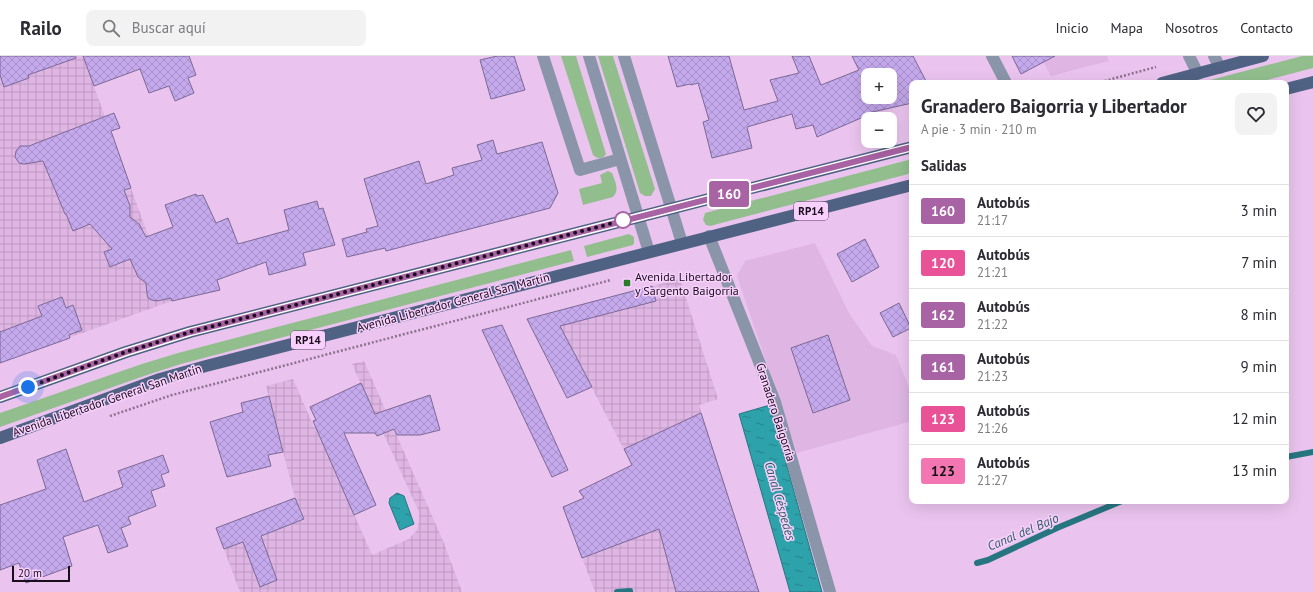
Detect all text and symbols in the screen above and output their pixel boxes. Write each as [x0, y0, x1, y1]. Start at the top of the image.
search box [86, 10, 366, 46]
text: Railo [20, 16, 62, 40]
icon: search [100, 17, 122, 39]
text: Buscar aquí [132, 18, 206, 37]
text: Inicio [1055, 19, 1088, 37]
text: Mapa [1110, 19, 1143, 37]
text: Nosotros [1165, 19, 1218, 37]
text: Contacto [1240, 19, 1293, 37]
map controls [861, 68, 897, 148]
button: + [861, 68, 897, 104]
button: heart [1235, 93, 1277, 135]
text: Granadero Baigorria y Libertador [921, 94, 1187, 118]
button: − [861, 112, 897, 148]
text: A pie · 3 min · 210 m [921, 121, 1036, 138]
text: Salidas [921, 156, 967, 175]
line badge: 160 [706, 181, 752, 207]
text: 160 [717, 185, 741, 203]
text: Autobús [977, 193, 1030, 212]
text: 3 min [1240, 201, 1277, 220]
road number: RP14 [794, 202, 828, 220]
text: 160 [931, 202, 955, 220]
unlabelled marker [614, 211, 632, 229]
text: 21:17 [977, 212, 1008, 229]
text: Autobús [977, 245, 1030, 264]
text: 7 min [1241, 253, 1277, 272]
text: 120 [931, 254, 955, 272]
text: 21:21 [977, 264, 1008, 281]
street label: Avenida Libertador General San Martín [355, 269, 551, 335]
place label: Avenida Libertador y Sargento Baigorria [635, 269, 739, 298]
marker: Avenida Libertador y Sargento Baigorria [622, 278, 632, 288]
text: Autobús [977, 297, 1030, 316]
text: 8 min [1240, 305, 1277, 324]
text: 162 [931, 306, 955, 324]
text: 21:22 [977, 316, 1008, 333]
road number: RP14 [291, 331, 325, 349]
text: Autobús [977, 349, 1030, 368]
text: 9 min [1240, 357, 1277, 376]
text: 161 [931, 358, 955, 376]
street label: Avenida Libertador General San Martín [10, 361, 204, 439]
street label: Granadero Baigorria [753, 361, 799, 463]
text: 21:23 [977, 368, 1008, 385]
your location [18, 377, 38, 397]
text: Autobús [977, 401, 1030, 420]
text: 12 min [1232, 409, 1277, 428]
text: 123 [931, 410, 955, 428]
text: 21:26 [977, 420, 1008, 437]
text: Autobús [977, 453, 1030, 472]
water label: Canal Céspedes [761, 460, 800, 543]
text: 13 min [1232, 461, 1277, 480]
text: 123 [931, 462, 955, 480]
text: 21:27 [977, 472, 1008, 489]
water label: Canal del Bajo [985, 509, 1062, 555]
scale bar [12, 564, 70, 583]
text: 20 m [18, 566, 42, 580]

